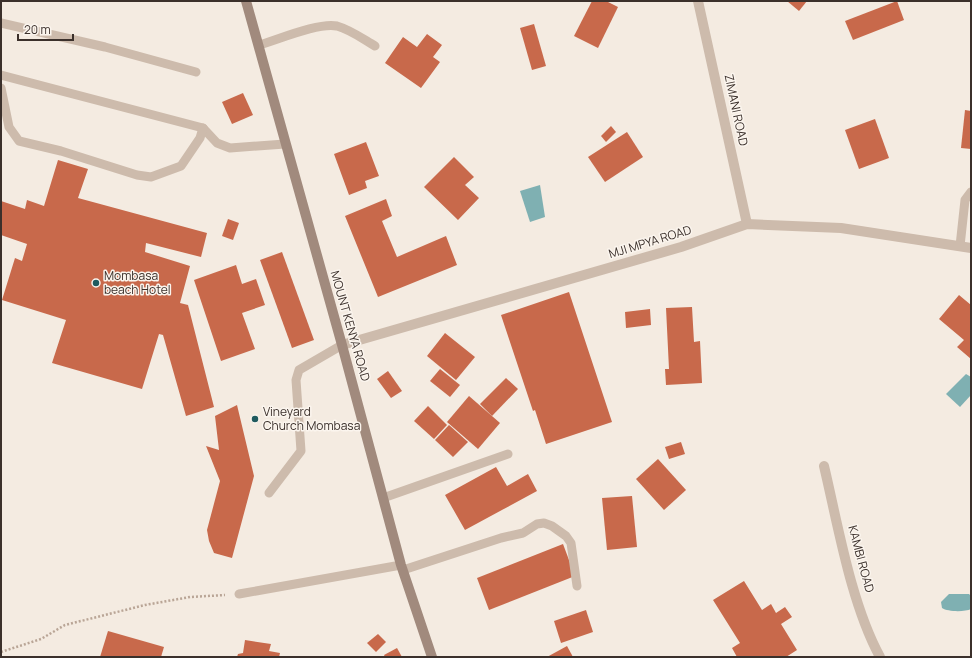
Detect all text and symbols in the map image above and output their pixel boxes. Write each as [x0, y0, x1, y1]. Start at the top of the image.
scale bar [18, 16, 73, 42]
text: 20 m [24, 21, 51, 38]
street label: ZIMANI ROAD [721, 72, 752, 147]
street label: MJI MPYA ROAD [606, 221, 693, 262]
place label: Mombasa beach Hotel [104, 267, 171, 298]
street label: MOUNT KENYA ROAD [327, 269, 374, 383]
marker: Mombasa beach Hotel [91, 278, 101, 288]
place label: Vineyard Church Mombasa [263, 403, 360, 434]
marker: Vineyard Church Mombasa [250, 414, 260, 424]
street label: KAMBI ROAD [844, 523, 879, 594]

